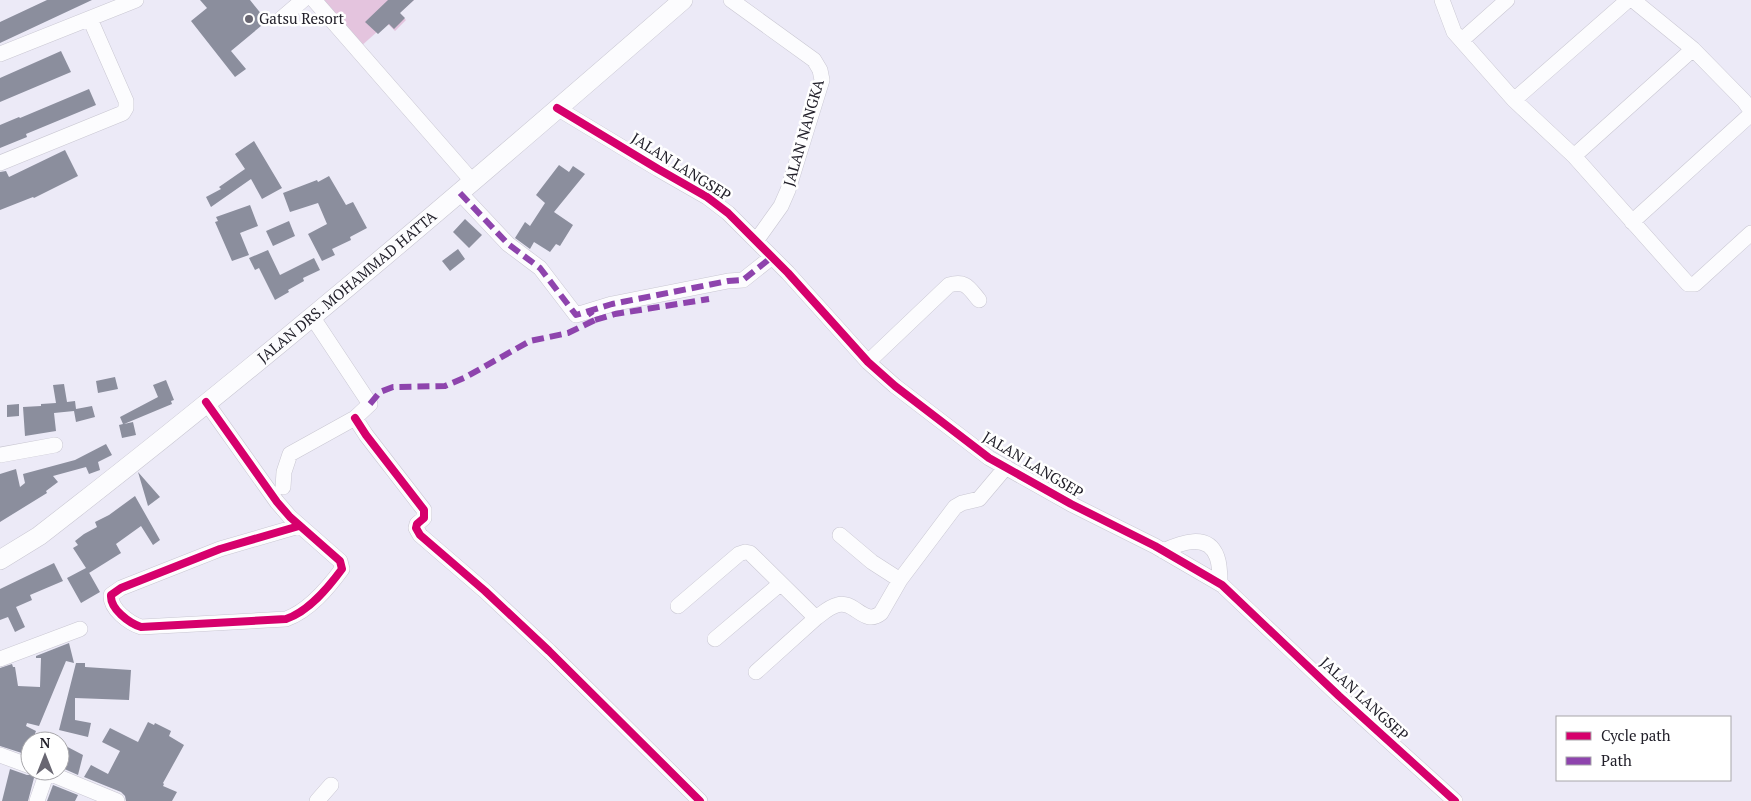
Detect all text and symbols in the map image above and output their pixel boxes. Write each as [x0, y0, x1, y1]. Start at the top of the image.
place label: Gatsu Resort [259, 8, 345, 28]
marker: Gatsu Resort [243, 13, 255, 25]
street label: JALAN NANGKA [778, 76, 828, 189]
street label: JALAN LANGSEP [628, 127, 735, 205]
street label: JALAN DRS. MOHAMMAD HATTA [253, 205, 441, 367]
street label: JALAN LANGSEP [980, 426, 1088, 502]
street label: JALAN LANGSEP [1316, 652, 1413, 744]
legend [1556, 716, 1731, 781]
text: Cycle path [1601, 725, 1671, 745]
north arrow [20, 731, 70, 781]
text: N [40, 733, 51, 752]
text: Path [1601, 750, 1632, 770]

